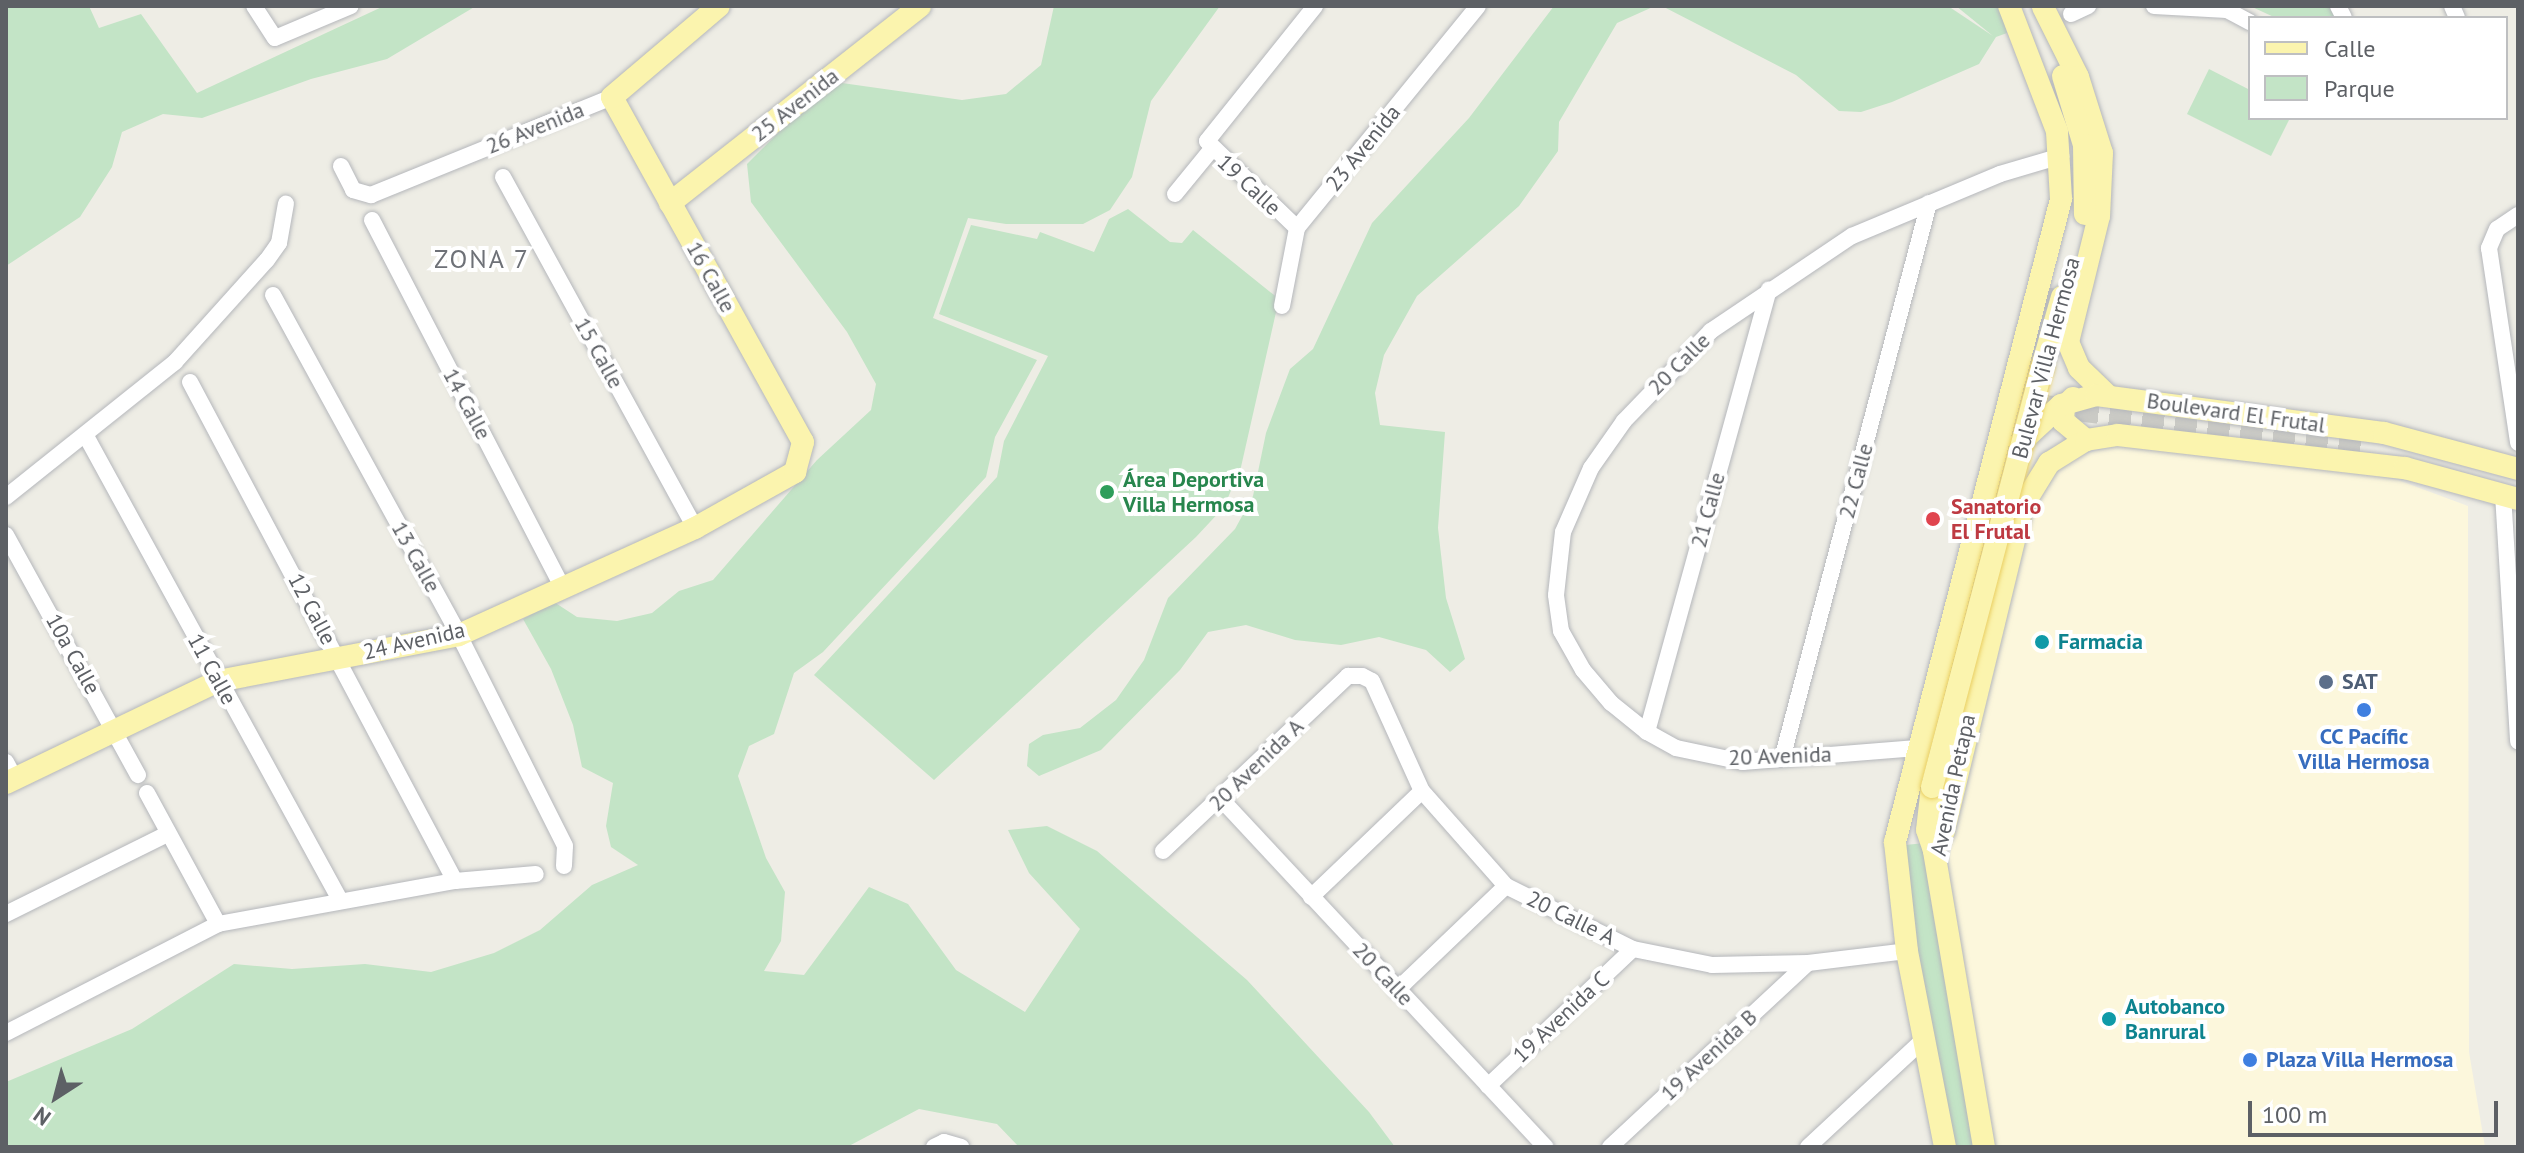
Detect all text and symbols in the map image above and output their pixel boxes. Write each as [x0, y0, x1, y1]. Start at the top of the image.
legend [2248, 16, 2508, 120]
text: Calle [2324, 33, 2375, 64]
street label: 25 Avenida [746, 63, 844, 147]
text: Parque [2324, 73, 2395, 104]
street label: 26 Avenida [482, 96, 588, 160]
street label: 23 Avenida [1320, 99, 1406, 197]
street label: 19 Calle [1212, 149, 1286, 221]
street label: 16 Calle [681, 237, 741, 317]
district label: ZONA 7 [433, 243, 531, 275]
street label: Bulevar Villa Hermosa [2006, 254, 2086, 462]
street label: 15 Calle [569, 313, 629, 393]
street label: 20 Calle [1642, 327, 1716, 401]
street label: 14 Calle [437, 364, 497, 444]
street label: Boulevard El Frutal [2145, 387, 2327, 439]
street label: 22 Calle [1833, 440, 1879, 522]
place label: Área Deportiva Villa Hermosa [1123, 466, 1264, 518]
street label: 21 Calle [1685, 469, 1731, 551]
marker: Área Deportiva Villa Hermosa [1098, 483, 1116, 501]
place label: Sanatorio El Frutal [1951, 493, 2041, 544]
marker: Sanatorio El Frutal [1922, 508, 1944, 530]
street label: 13 Calle [386, 517, 446, 597]
street label: 12 Calle [282, 569, 342, 649]
street label: 10a Calle [40, 609, 106, 699]
street label: 24 Avenida [360, 616, 468, 666]
street label: 11 Calle [182, 629, 242, 709]
place label: Farmacia [2058, 629, 2143, 655]
marker: Farmacia [2033, 633, 2051, 651]
place label: SAT [2342, 669, 2378, 695]
marker: SAT [2317, 673, 2335, 691]
marker: CC Pacífic Villa Hermosa [2355, 701, 2373, 719]
street label: Avenida Petapa [1925, 712, 1981, 858]
street label: 20 Avenida A [1203, 713, 1309, 817]
place label: CC Pacífic Villa Hermosa [2298, 723, 2430, 774]
street label: 20 Avenida [1727, 741, 1833, 771]
street label: 20 Calle A [1522, 885, 1620, 951]
street label: 20 Calle [1347, 937, 1419, 1011]
street label: 19 Avenida C [1507, 966, 1615, 1068]
place label: Autobanco Banrural [2125, 993, 2225, 1044]
street label: 19 Avenida B [1655, 1003, 1763, 1107]
marker: Autobanco Banrural [2100, 1010, 2118, 1028]
place label: Plaza Villa Hermosa [2266, 1047, 2454, 1073]
marker: Plaza Villa Hermosa [2241, 1051, 2259, 1069]
north arrow [16, 1057, 96, 1137]
scale bar [2252, 1085, 2502, 1135]
text: 100 m [2262, 1099, 2327, 1130]
text: N [28, 1101, 56, 1132]

